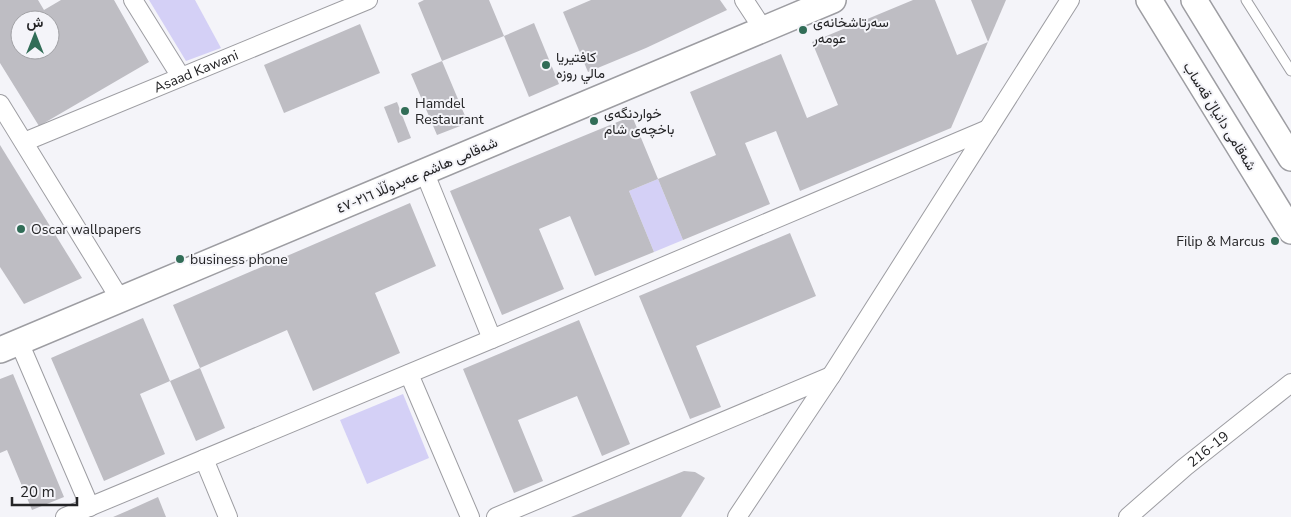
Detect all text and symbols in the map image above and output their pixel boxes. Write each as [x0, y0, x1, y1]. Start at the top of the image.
north arrow [10, 10, 60, 60]
text: ش [27, 13, 44, 32]
place label: سەرتاشخانەی عومەر [812, 13, 889, 48]
marker: سەرتاشخانەی عومەر [797, 24, 809, 36]
street label: Asaad Kawani [151, 46, 241, 97]
place label: كافتيريا مالي روزه [556, 48, 605, 85]
street label: شەقامی دانیاڵ قەساب [1178, 58, 1261, 174]
marker: كافتيريا مالي روزه [540, 59, 552, 71]
place label: Hamdel Restaurant [415, 94, 484, 129]
place label: خواردنگەی باخچەی شام [604, 104, 674, 139]
marker: Hamdel Restaurant [399, 105, 411, 117]
marker: خواردنگەی باخچەی شام [588, 115, 600, 127]
street label: شەقامی هاشم عەبدوڵڵا ٢١٦-٤٧ [334, 133, 501, 218]
place label: Oscar wallpapers [31, 220, 141, 239]
marker: Oscar wallpapers [15, 223, 27, 235]
place label: Filip & Marcus [1176, 232, 1265, 251]
marker: Filip & Marcus [1269, 235, 1281, 247]
place label: business phone [190, 250, 288, 269]
marker: business phone [174, 253, 186, 265]
street label: 216-19 [1183, 427, 1233, 472]
scale bar [12, 474, 78, 506]
text: 20 m [20, 482, 55, 502]

